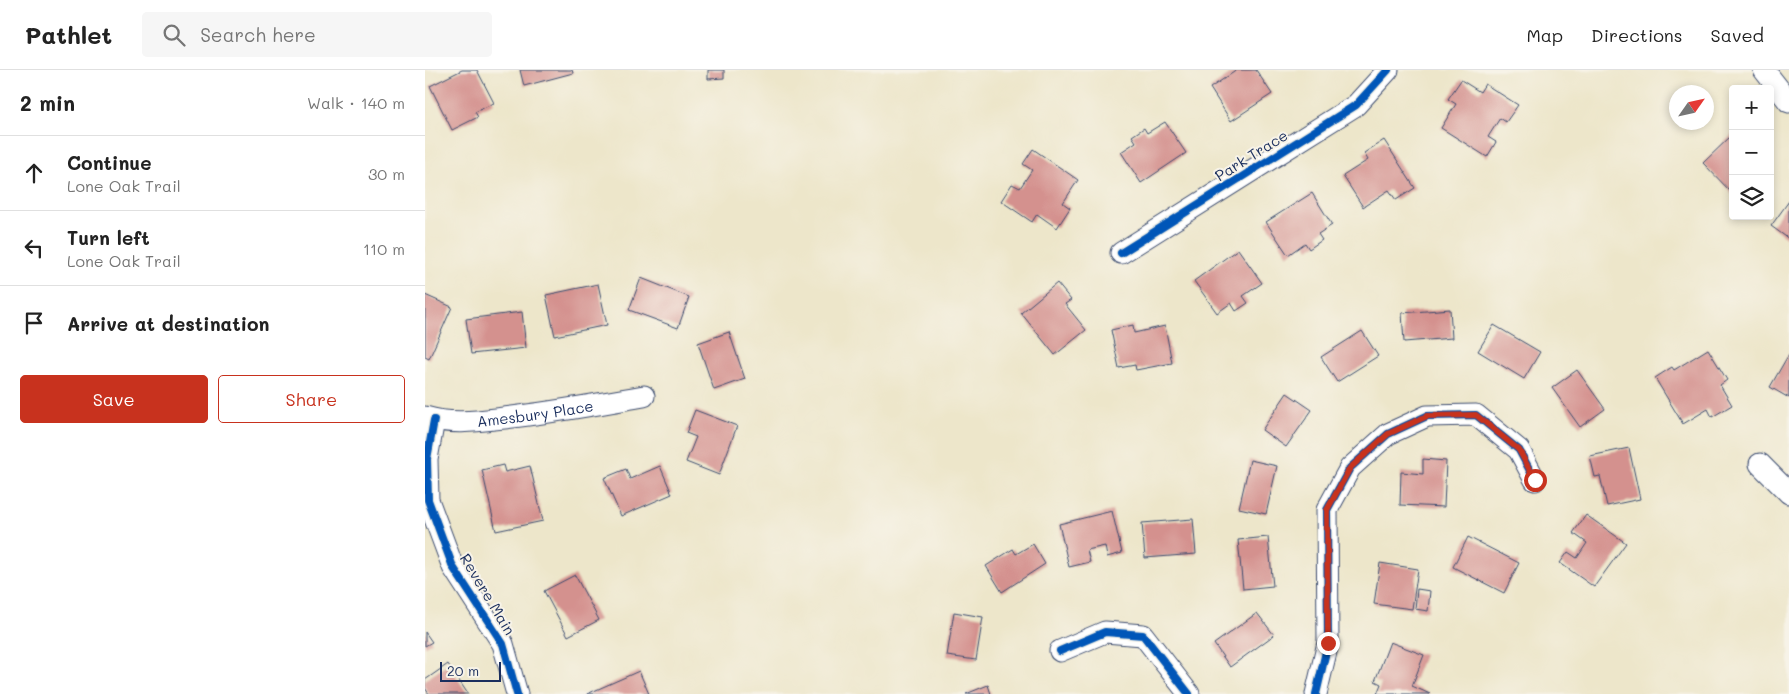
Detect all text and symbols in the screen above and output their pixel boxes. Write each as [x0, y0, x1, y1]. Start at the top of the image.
search box [142, 12, 492, 57]
text: Pathlet [25, 19, 112, 50]
icon: search [160, 21, 188, 49]
text: Search here [200, 22, 316, 47]
text: Map [1526, 23, 1563, 47]
text: Directions [1591, 23, 1683, 47]
text: Saved [1711, 23, 1764, 47]
north arrow [1669, 85, 1714, 130]
map controls [1729, 85, 1774, 220]
button: + [1729, 85, 1774, 130]
text: 2 min [20, 89, 75, 116]
text: Walk · 140 m [307, 92, 405, 113]
street label: Park Trace [1211, 125, 1291, 185]
button: − [1729, 130, 1774, 175]
text: Continue [67, 150, 152, 175]
icon: ahead [20, 159, 48, 187]
text: 30 m [368, 163, 405, 184]
text: Lone Oak Trail [67, 175, 181, 196]
button: layers [1729, 175, 1774, 220]
text: Turn left [67, 225, 150, 250]
icon: left [20, 234, 48, 262]
text: 110 m [363, 238, 405, 259]
text: Lone Oak Trail [67, 250, 181, 271]
icon: arrive [20, 309, 48, 337]
text: Arrive at destination [67, 311, 270, 336]
button: Save [20, 375, 208, 423]
button: Share [218, 375, 405, 423]
street label: Amesbury Place [476, 395, 595, 431]
route start [1524, 469, 1547, 492]
street label: Revere Main [456, 549, 520, 639]
route end [1317, 632, 1340, 655]
scale bar [440, 659, 501, 682]
text: 20 m [447, 661, 479, 680]

